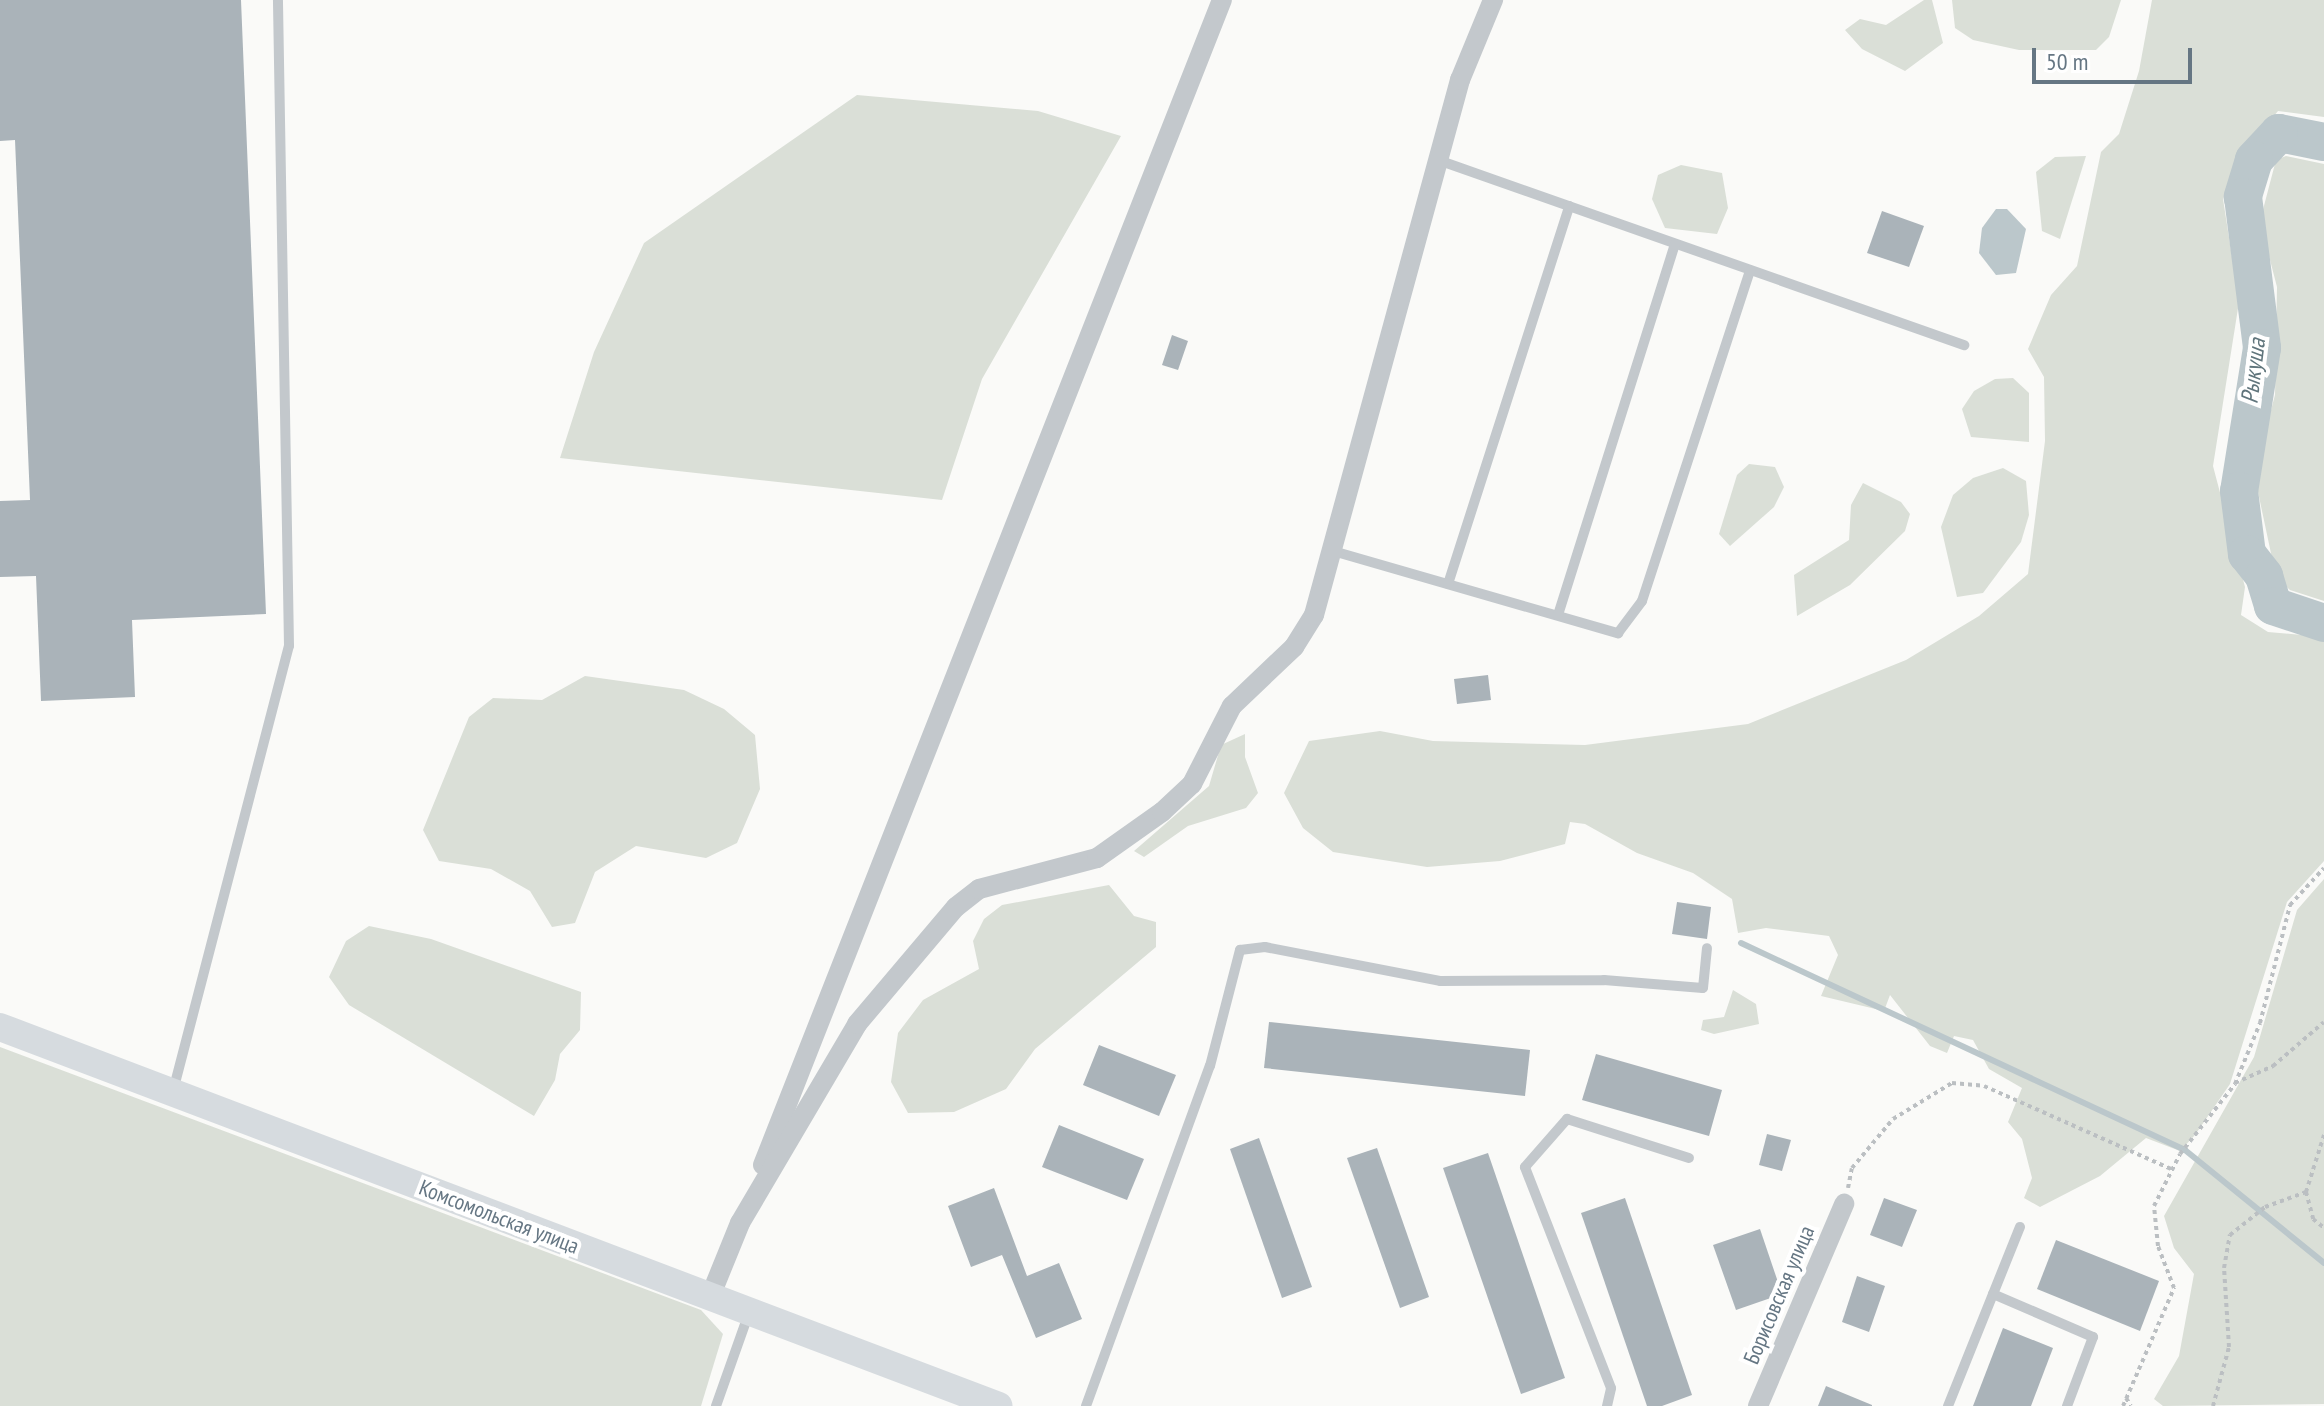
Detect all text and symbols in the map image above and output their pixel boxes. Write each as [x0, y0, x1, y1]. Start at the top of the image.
scale bar [2036, 32, 2196, 82]
text: 50 m [2046, 46, 2088, 77]
water label: Рыкуша [2235, 337, 2271, 405]
street label: Комсомольская улица [415, 1174, 583, 1260]
street label: Борисовская улица [1738, 1222, 1820, 1368]

